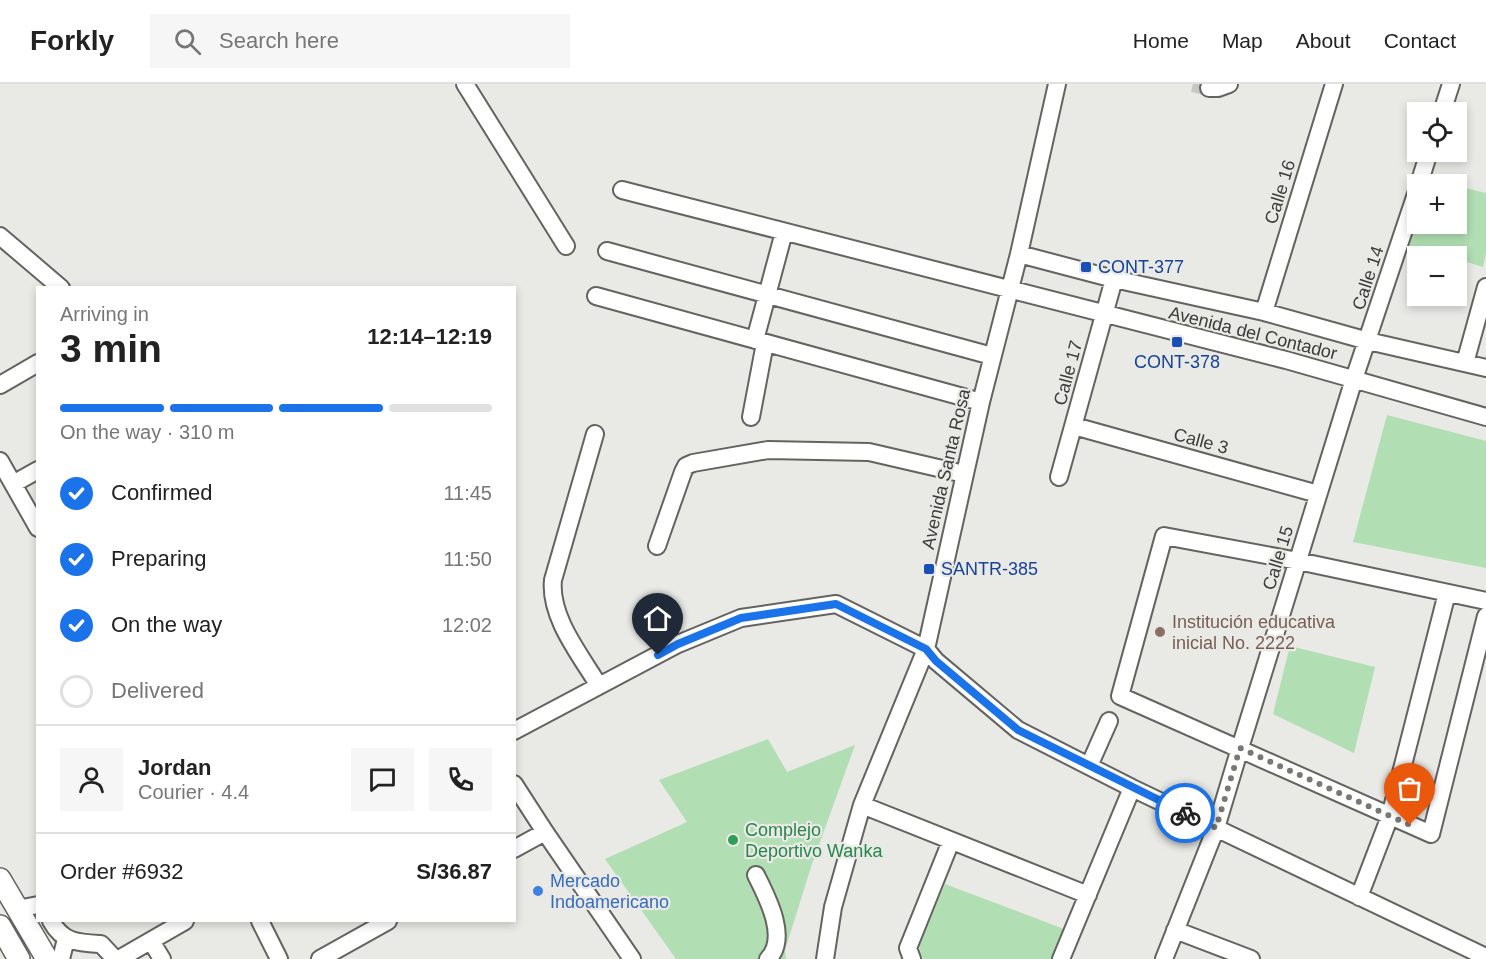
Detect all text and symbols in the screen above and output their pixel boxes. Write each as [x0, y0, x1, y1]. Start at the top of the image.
search box [150, 14, 570, 68]
text: Forkly [30, 25, 114, 56]
icon: search [171, 25, 204, 58]
text: Search here [219, 28, 339, 53]
text: Home [1133, 29, 1189, 52]
text: Map [1222, 29, 1263, 52]
text: About [1296, 29, 1351, 52]
text: Contact [1384, 29, 1456, 52]
map controls [1407, 102, 1467, 306]
button: locate [1407, 102, 1467, 162]
street label: Calle 16 [1261, 157, 1299, 227]
button: + [1407, 174, 1467, 234]
street label: Calle 14 [1348, 244, 1388, 312]
button: − [1407, 246, 1467, 306]
place label: CONT-377 [1098, 257, 1184, 277]
marker: CONT-377 [1079, 260, 1093, 274]
street label: Avenida del Contador [1167, 302, 1339, 364]
text: Arriving in [60, 303, 149, 325]
text: 12:14–12:19 [367, 324, 492, 349]
text: 3 min [60, 327, 162, 370]
marker: CONT-378 [1170, 335, 1184, 349]
street label: Calle 17 [1050, 339, 1086, 407]
place label: CONT-378 [1134, 352, 1220, 372]
street label: Avenida Santa Rosa [918, 386, 974, 551]
text: On the way · 310 m [60, 421, 235, 443]
street label: Calle 3 [1171, 424, 1231, 458]
icon: check [60, 477, 93, 510]
text: Confirmed [111, 480, 212, 505]
text: 11:45 [443, 482, 492, 504]
street label: Calle 15 [1259, 523, 1297, 593]
icon: check [60, 543, 93, 576]
text: Preparing [111, 546, 206, 571]
text: 11:50 [443, 548, 492, 570]
place label: SANTR-385 [941, 559, 1038, 579]
marker: SANTR-385 [922, 562, 936, 576]
pin [632, 593, 683, 655]
icon: home [641, 602, 674, 635]
icon: check [60, 609, 93, 642]
text: On the way [111, 612, 222, 637]
place label: Institución educativa inicial No. 2222 [1172, 612, 1336, 653]
text: 12:02 [442, 614, 492, 636]
marker: Institución educativa inicial No. 2222 [1153, 625, 1167, 639]
text: Delivered [111, 678, 204, 703]
button: person [60, 748, 123, 811]
button: chat [351, 748, 414, 811]
button: phone [429, 748, 492, 811]
text: Jordan [138, 755, 211, 780]
pin [1384, 763, 1435, 825]
icon: bag [1393, 772, 1426, 805]
text: Courier · 4.4 [138, 781, 249, 803]
courier [1155, 783, 1215, 843]
icon: bike [1169, 797, 1202, 830]
place label: Complejo Deportivo Wanka [745, 820, 883, 861]
marker: Complejo Deportivo Wanka [726, 833, 740, 847]
text: Order #6932 [60, 859, 184, 884]
text: S/36.87 [416, 859, 492, 884]
place label: Mercado Indoamericano [550, 871, 669, 912]
marker: Mercado Indoamericano [531, 884, 545, 898]

